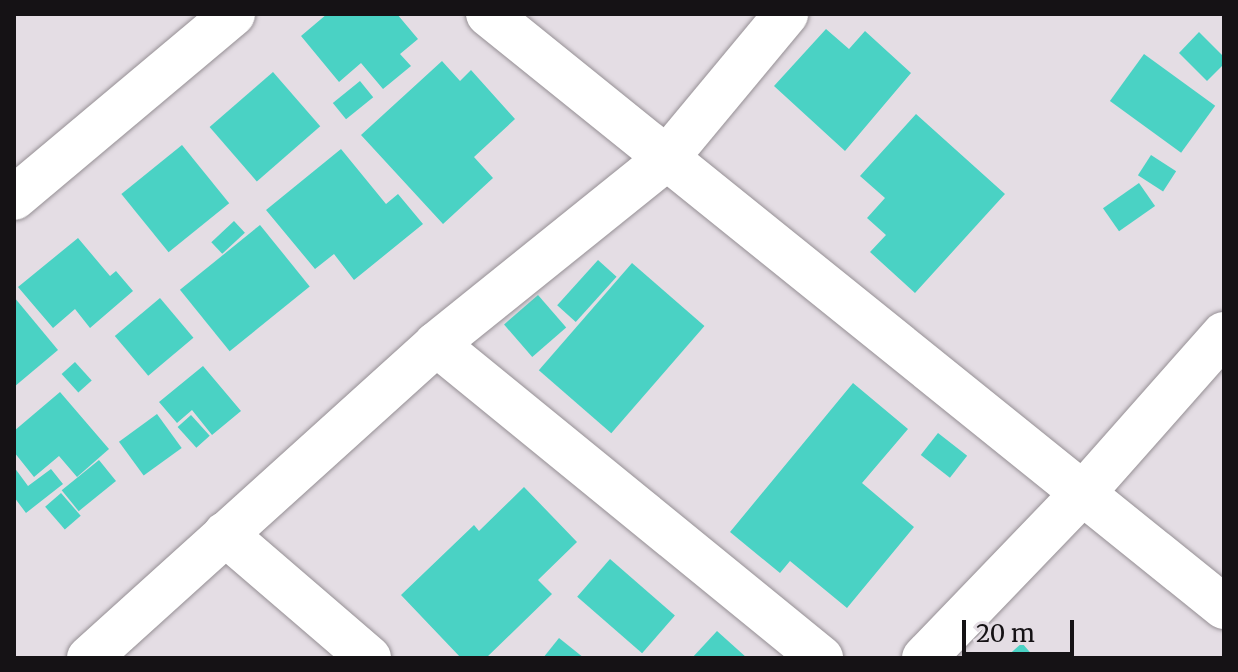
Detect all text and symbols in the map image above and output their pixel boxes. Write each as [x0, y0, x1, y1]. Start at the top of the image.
scale bar [966, 604, 1078, 654]
text: 20 m [976, 618, 1035, 649]

